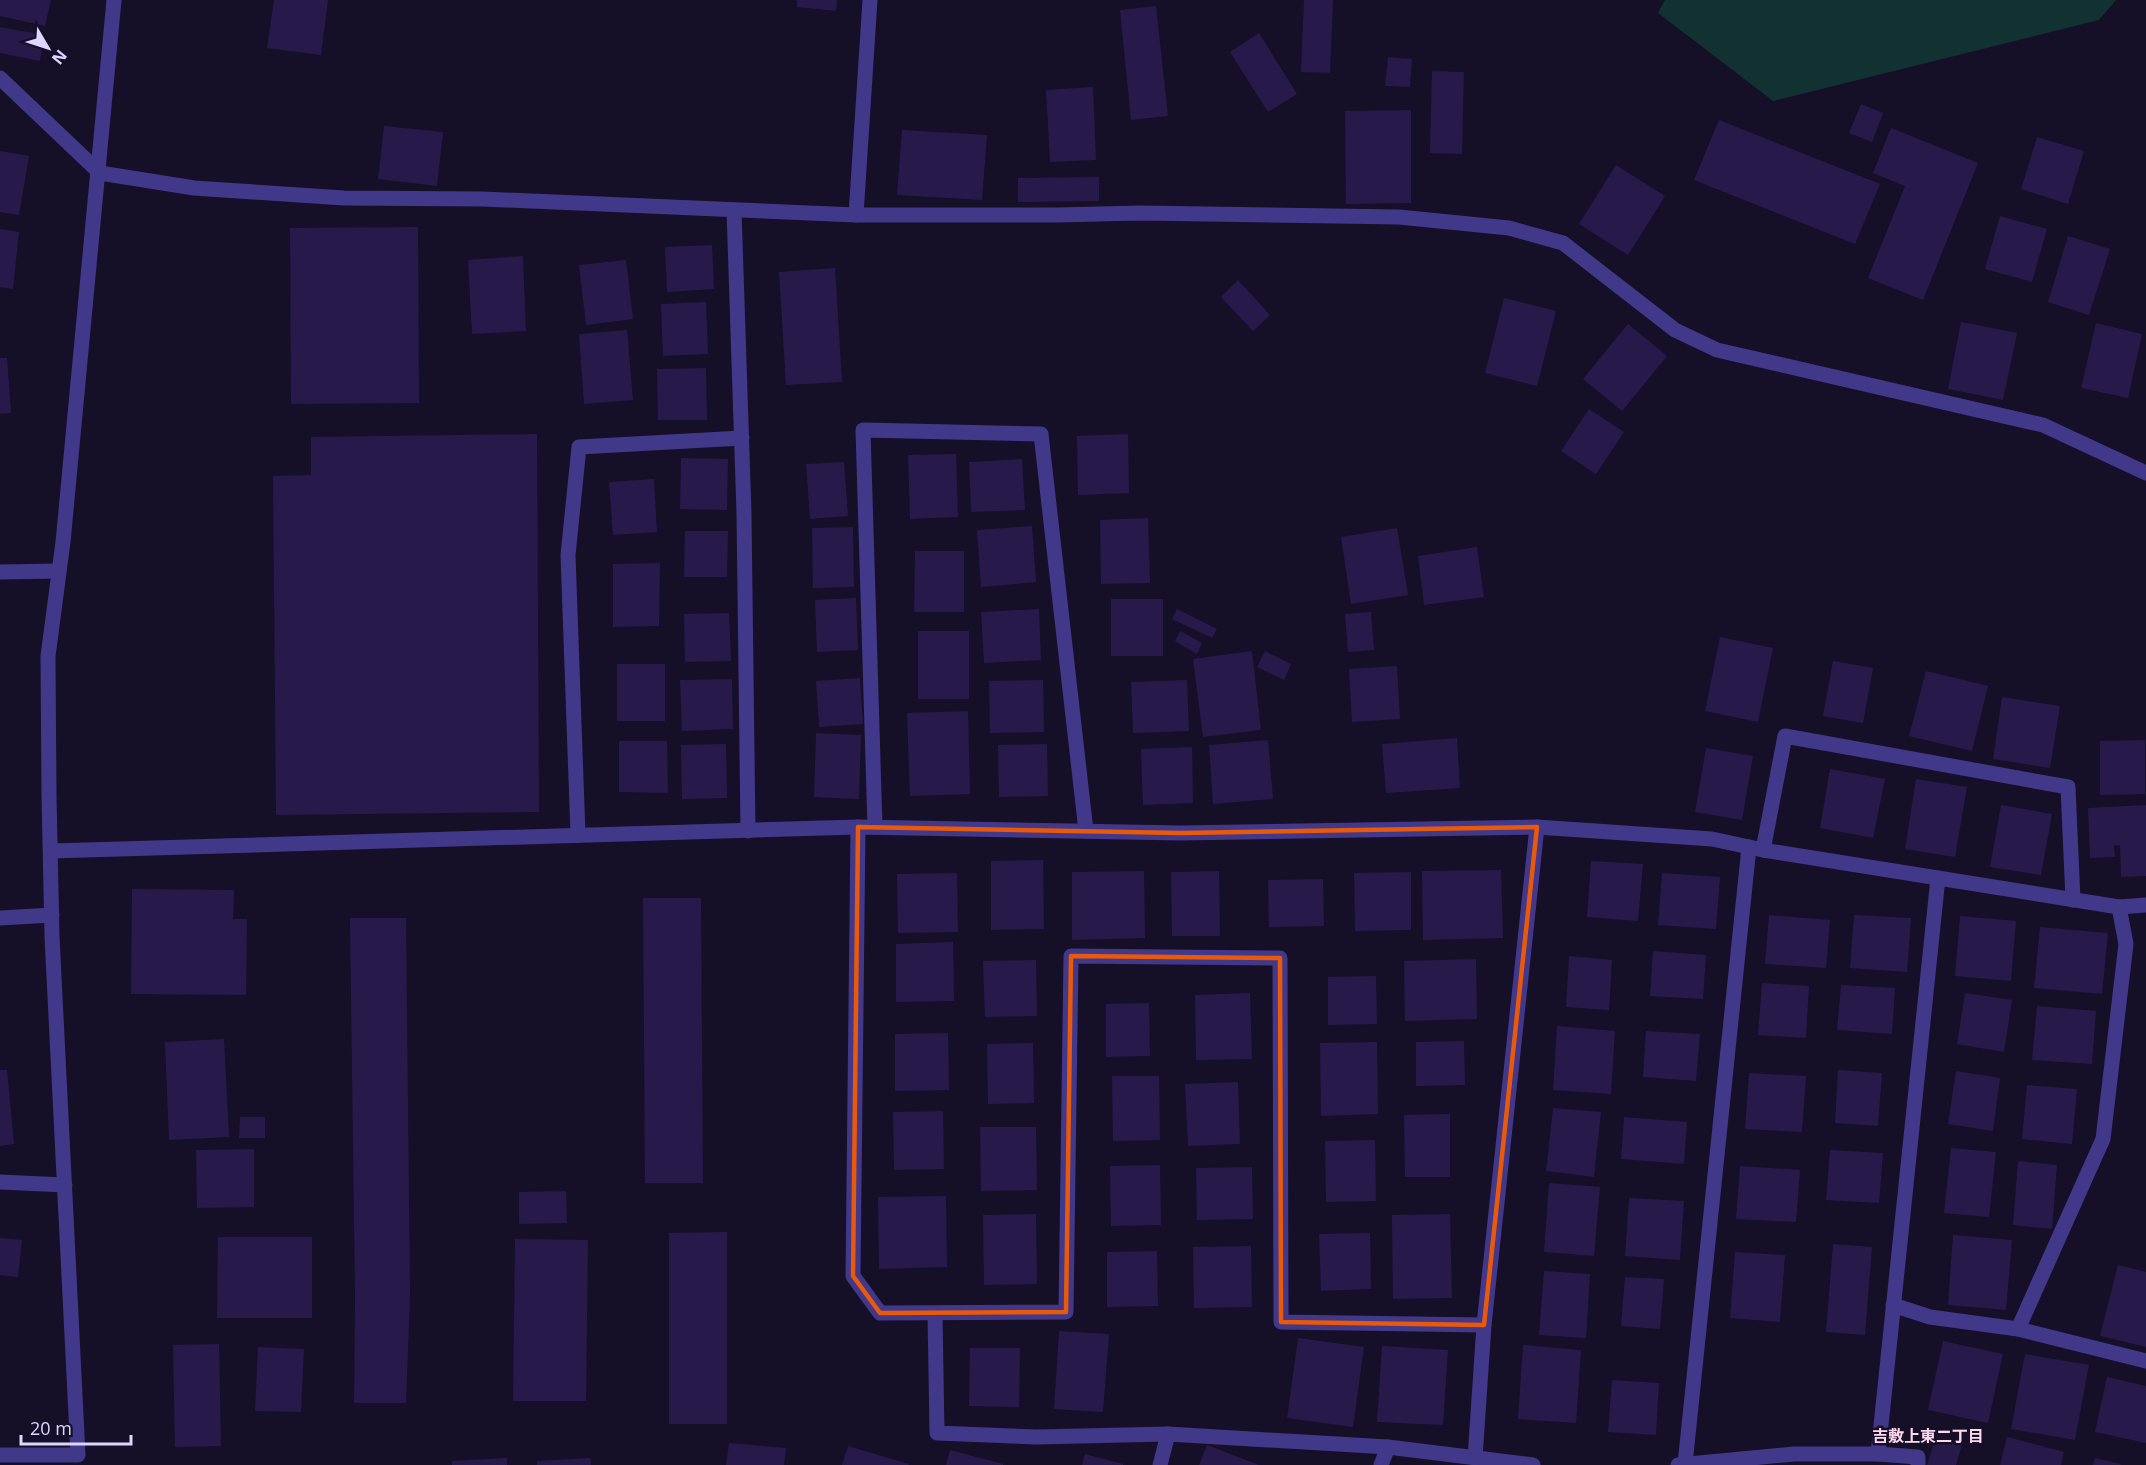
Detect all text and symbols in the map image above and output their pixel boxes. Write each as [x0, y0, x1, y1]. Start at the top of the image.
north arrow [18, 18, 78, 78]
text: N [47, 45, 72, 69]
scale bar [21, 1408, 130, 1446]
text: 20 m [30, 1416, 72, 1440]
district label: 吉敷上東二丁目 [1872, 1425, 1984, 1447]

